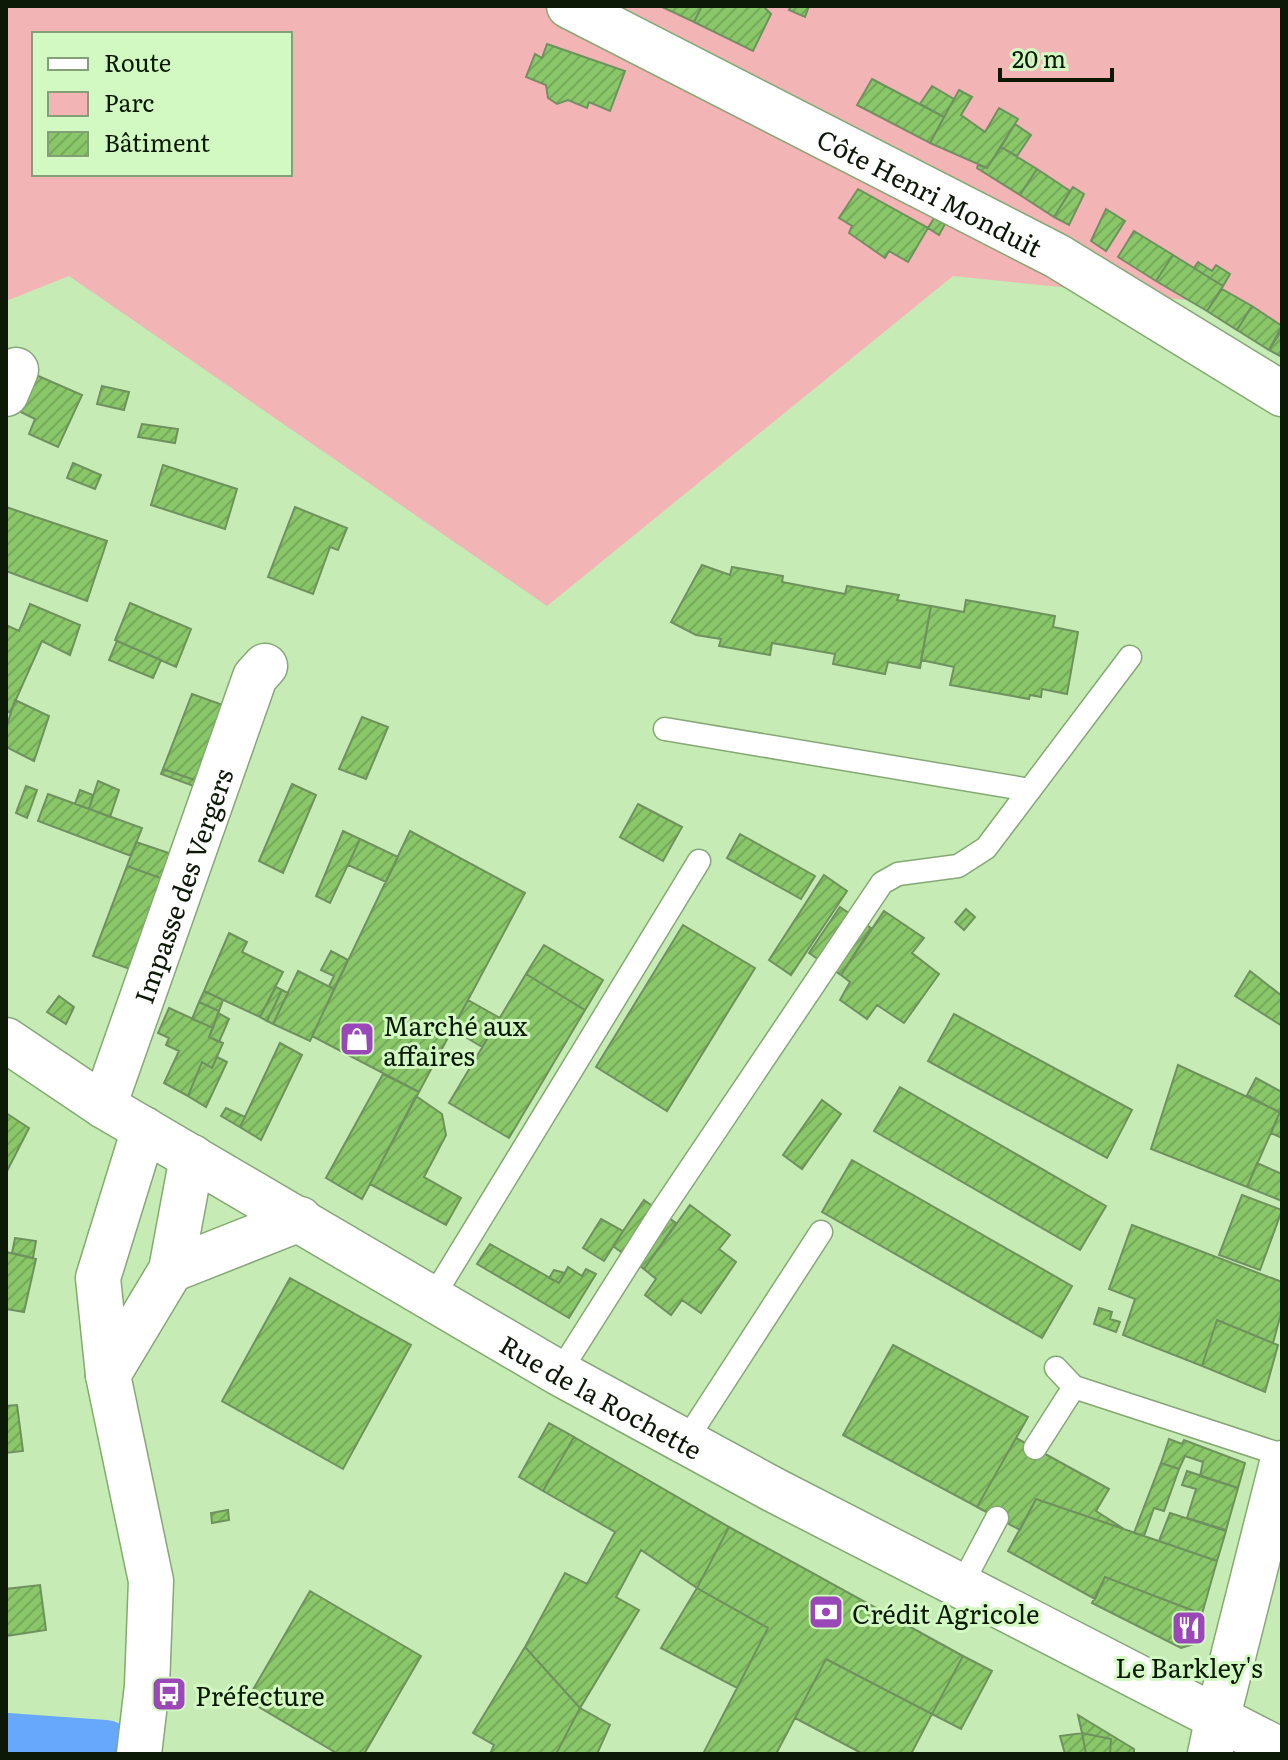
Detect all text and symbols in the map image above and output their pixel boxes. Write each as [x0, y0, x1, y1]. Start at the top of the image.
legend [32, 32, 292, 176]
scale bar [1000, 32, 1112, 82]
text: 20 m [1012, 40, 1066, 75]
text: Route [104, 44, 171, 79]
text: Parc [104, 84, 154, 119]
street label: Côte Henri Monduit [811, 117, 1050, 265]
text: Bâtiment [104, 124, 210, 159]
street label: Impasse des Vergers [122, 762, 241, 1008]
place label: Marché aux affaires [383, 1005, 528, 1074]
shop icon: Marché aux affaires [338, 1020, 376, 1058]
street label: Rue de la Rochette [493, 1323, 710, 1467]
bank icon: Crédit Agricole [807, 1593, 845, 1631]
place label: Crédit Agricole [852, 1593, 1039, 1632]
restaurant icon: Le Barkley's [1170, 1609, 1208, 1647]
place label: Le Barkley's [1115, 1647, 1263, 1686]
bus stop icon: Préfecture [150, 1675, 188, 1713]
place label: Préfecture [195, 1675, 325, 1714]

